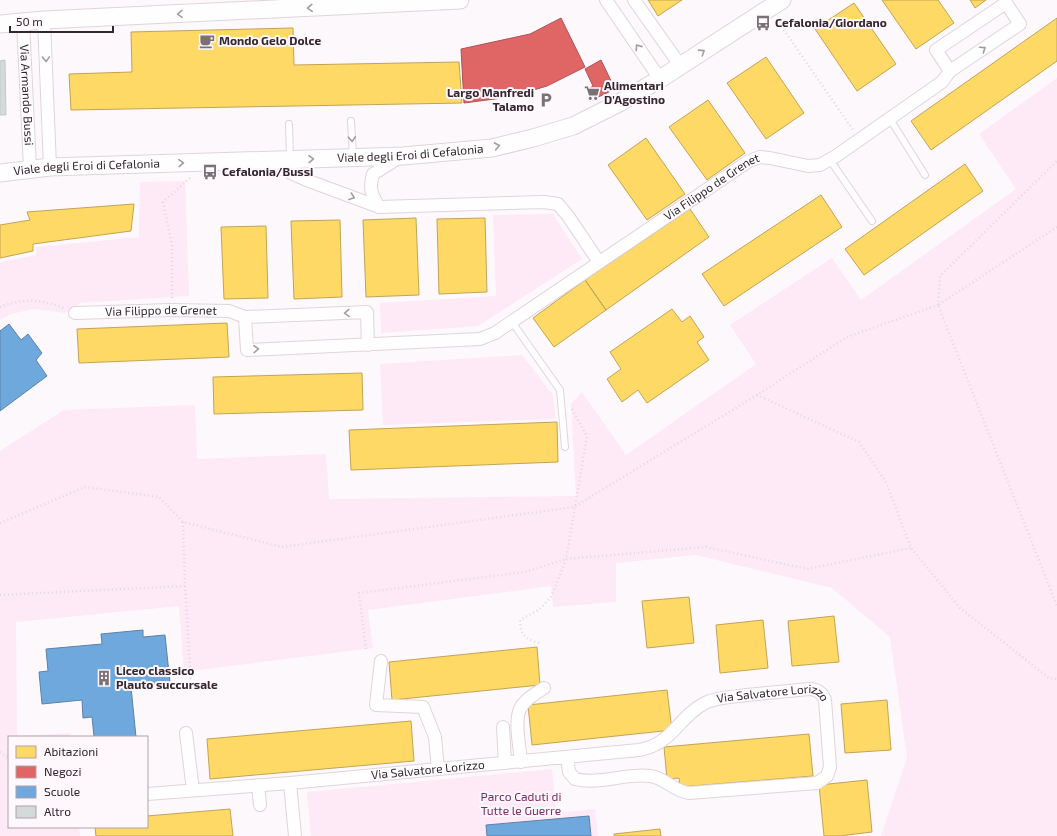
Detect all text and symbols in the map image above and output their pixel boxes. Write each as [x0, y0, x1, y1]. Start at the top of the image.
one-way arrow [307, 3, 313, 12]
scale bar [10, 8, 113, 34]
one-way arrow [177, 9, 183, 18]
text: 50 m [16, 14, 43, 28]
bus stop icon: Cefalonia/Giordano [754, 14, 772, 32]
place label: Cefalonia/Giordano [775, 15, 887, 29]
cafe icon: Mondo Gelo Dolce [198, 32, 216, 50]
place label: Mondo Gelo Dolce [219, 33, 322, 47]
street label: Via Armando Bussi [18, 44, 37, 146]
one-way arrow [636, 44, 643, 51]
one-way arrow [978, 47, 985, 54]
one-way arrow [698, 49, 705, 56]
one-way arrow [42, 56, 50, 62]
place label: Alimentari D'Agostino [604, 78, 665, 106]
supermarket icon: Alimentari D'Agostino [583, 84, 601, 102]
place label: Largo Manfredi Talamo [447, 85, 534, 113]
parking icon: Largo Manfredi Talamo [537, 91, 555, 109]
one-way arrow [348, 136, 357, 142]
street label: Viale degli Eroi di Cefalonia [337, 141, 484, 164]
one-way arrow [493, 143, 500, 151]
street label: Via Filippo de Grenet [661, 150, 761, 223]
one-way arrow [308, 155, 314, 163]
street label: Viale degli Eroi di Cefalonia [13, 156, 160, 177]
one-way arrow [178, 159, 184, 167]
bus stop icon: Cefalonia/Bussi [201, 163, 219, 181]
place label: Cefalonia/Bussi [222, 164, 313, 178]
one-way arrow [348, 192, 355, 200]
street label: Via Filippo de Grenet [105, 302, 217, 318]
one-way arrow [344, 308, 350, 317]
one-way arrow [253, 345, 259, 354]
place label: Liceo classico Plauto succursale [116, 663, 218, 691]
building icon: Liceo classico Plauto succursale [95, 669, 113, 687]
street label: Via Salvatore Lorizzo [715, 681, 833, 705]
legend [8, 736, 148, 828]
text: Abitazioni [44, 744, 98, 758]
street label: Via Salvatore Lorizzo [370, 757, 486, 781]
text: Negozi [44, 764, 81, 778]
text: Scuole [44, 784, 80, 798]
park label: Parco Caduti di Tutte le Guerre [481, 789, 561, 817]
text: Altro [44, 804, 71, 818]

